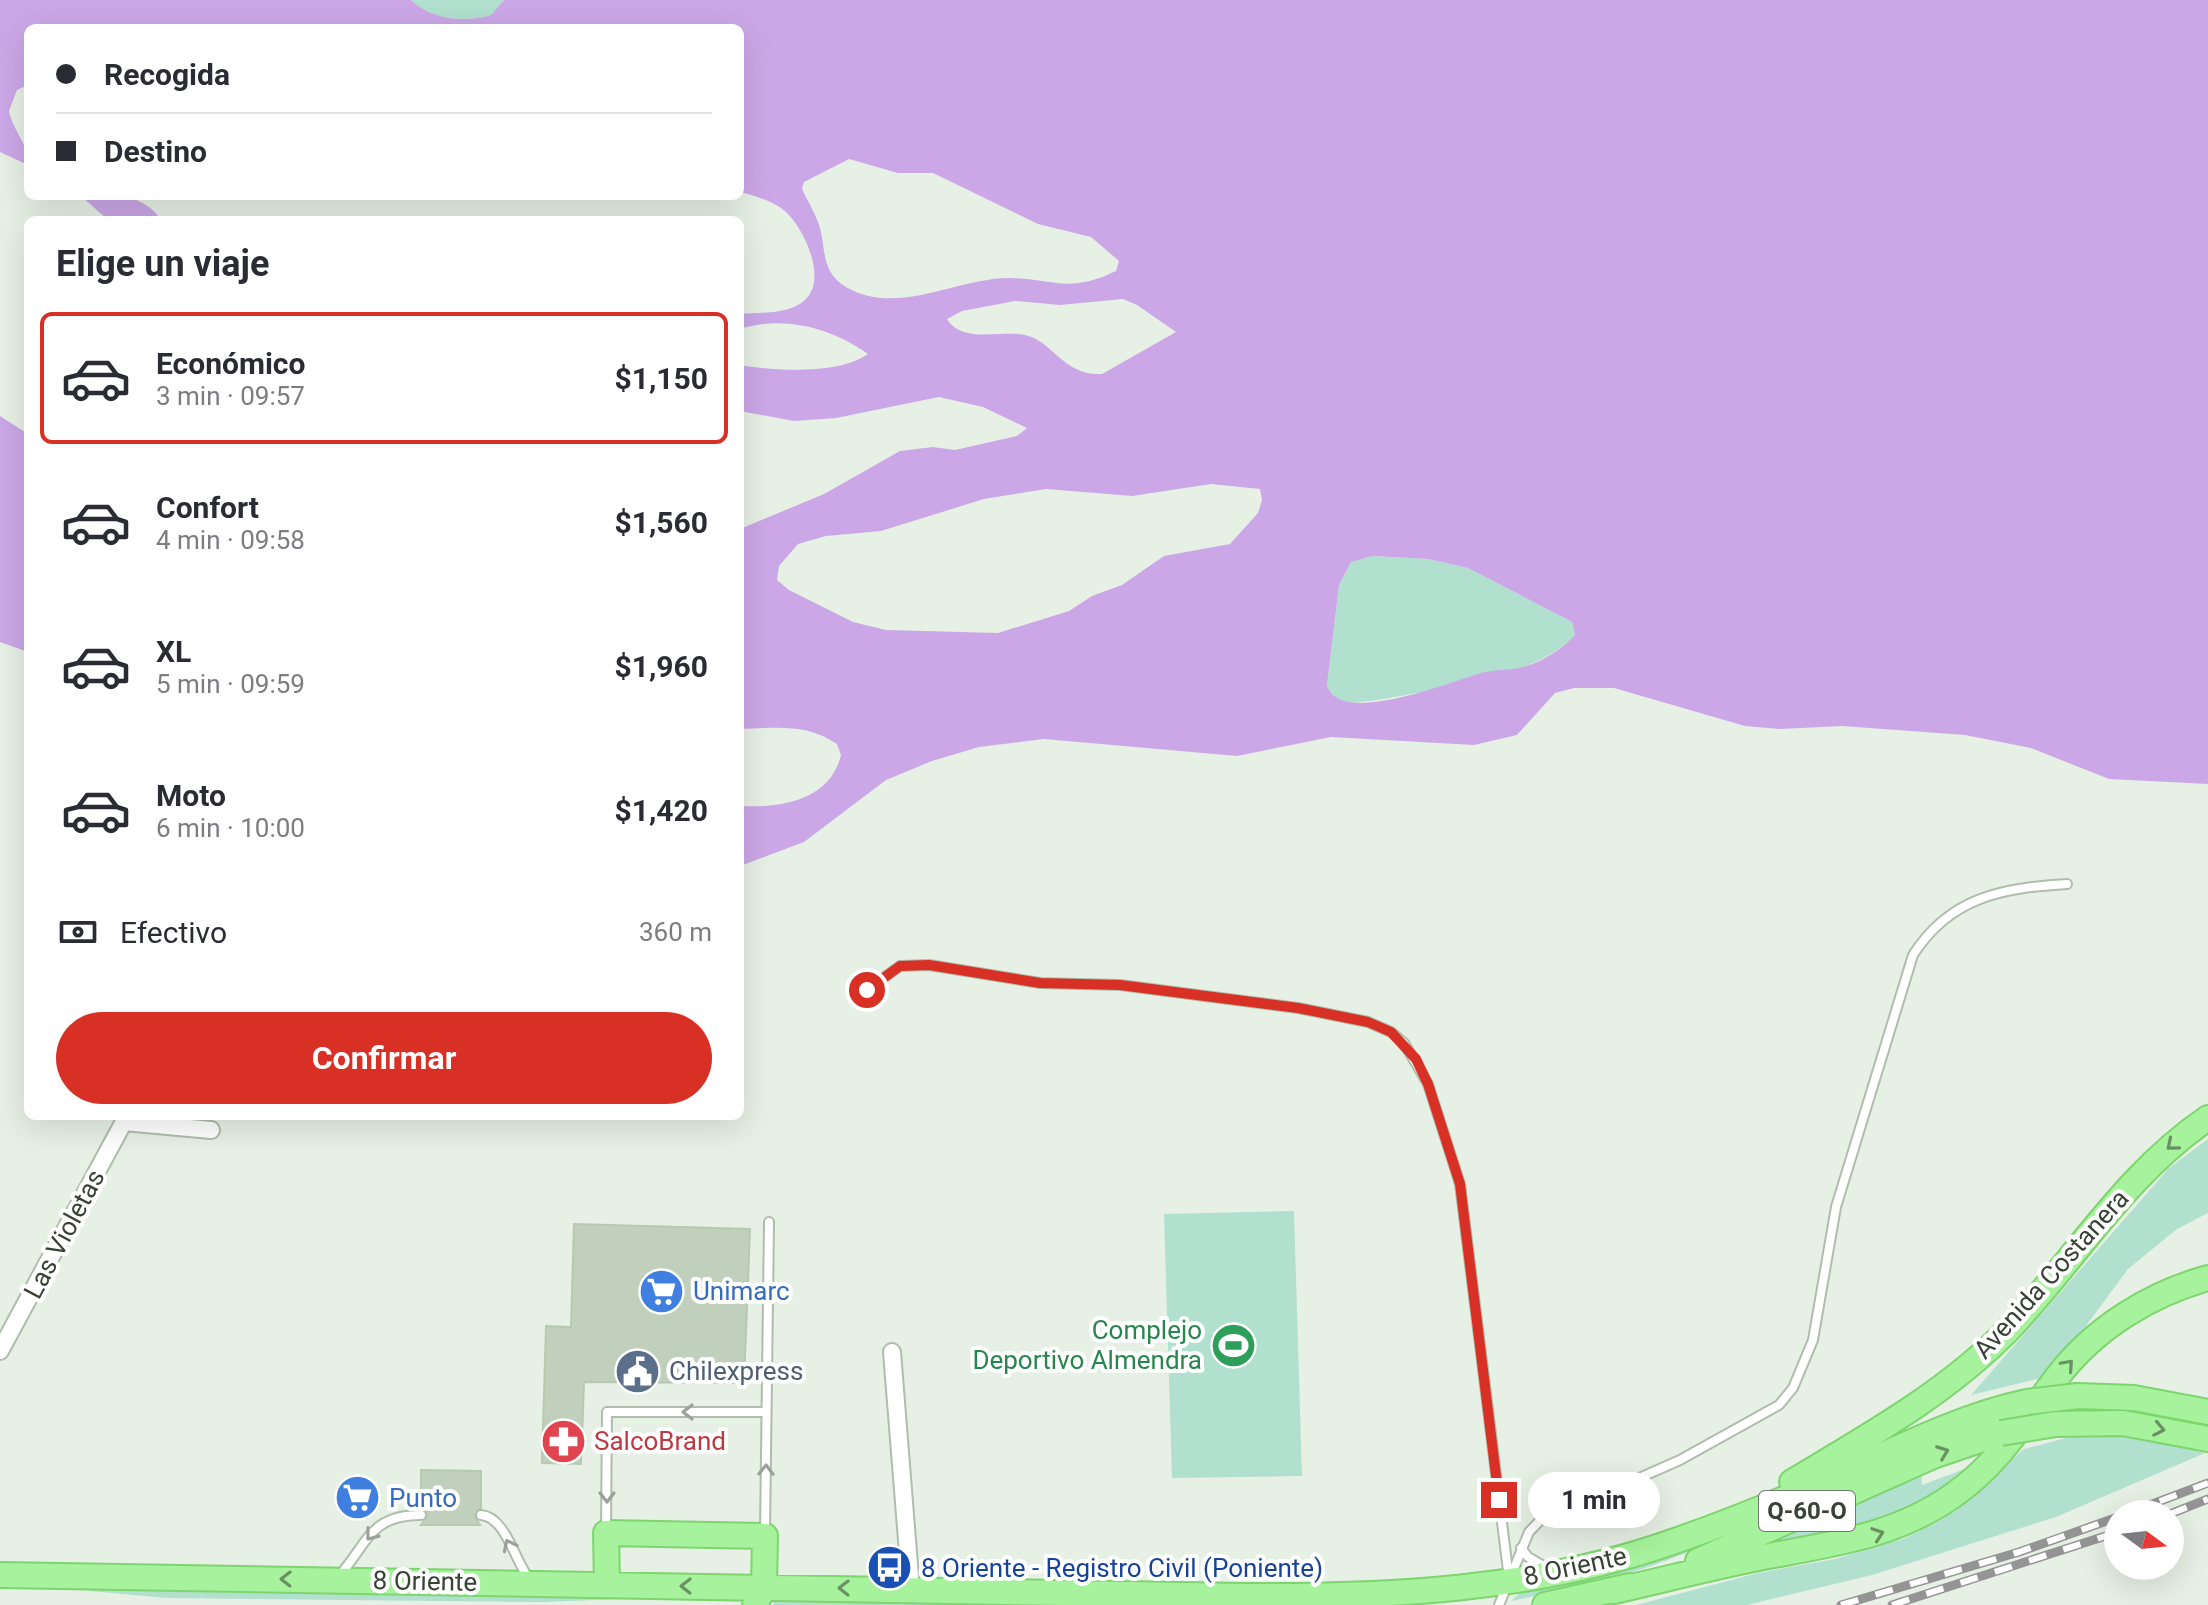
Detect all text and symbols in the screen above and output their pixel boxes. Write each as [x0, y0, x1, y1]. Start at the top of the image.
text: Recogida [104, 57, 230, 92]
text: Destino [104, 134, 207, 169]
text: Elige un viaje [56, 243, 269, 285]
icon: car [60, 342, 132, 414]
text: Económico [156, 346, 305, 381]
text: $1,150 [615, 361, 708, 396]
text: 3 min · 09:57 [156, 381, 305, 411]
icon: car [60, 486, 132, 558]
text: Confort [156, 490, 259, 525]
text: $1,560 [615, 505, 708, 540]
text: 4 min · 09:58 [156, 525, 305, 555]
icon: car [60, 630, 132, 702]
text: XL [156, 634, 191, 669]
text: $1,960 [615, 649, 708, 684]
text: 5 min · 09:59 [156, 669, 305, 699]
icon: car [60, 774, 132, 846]
text: Moto [156, 778, 226, 813]
text: $1,420 [615, 793, 708, 828]
text: 6 min · 10:00 [156, 813, 305, 843]
icon: cash [56, 910, 100, 954]
text: Efectivo [120, 915, 227, 950]
text: 360 m [639, 917, 712, 947]
route start [849, 972, 885, 1008]
button: Confirmar [56, 1012, 712, 1104]
one-way arrow [2167, 1135, 2182, 1150]
street label: Las Violetas [17, 1164, 111, 1304]
street label: Avenida Costanera [1967, 1183, 2135, 1365]
supermarket icon: Unimarc [638, 1267, 686, 1315]
place label: Unimarc [693, 1276, 790, 1306]
place label: Complejo Deportivo Almendra [972, 1315, 1202, 1375]
sports icon: Complejo Deportivo Almendra [1209, 1321, 1257, 1369]
public building icon: Chilexpress [614, 1347, 662, 1395]
place label: Chilexpress [669, 1356, 803, 1386]
one-way arrow [2058, 1360, 2073, 1374]
one-way arrow [681, 1403, 694, 1421]
pharmacy icon: SalcoBrand [539, 1417, 587, 1465]
one-way arrow [2152, 1419, 2166, 1436]
place label: SalcoBrand [594, 1426, 726, 1456]
one-way arrow [1935, 1445, 1949, 1462]
one-way arrow [757, 1463, 774, 1476]
callout: 1 min [1527, 1472, 1659, 1528]
supermarket icon: Punto [334, 1474, 382, 1522]
route end [1481, 1482, 1517, 1518]
place label: Punto [389, 1483, 457, 1513]
text: 1 min [1561, 1485, 1627, 1515]
one-way arrow [598, 1491, 616, 1504]
road number: Q-60-O [1759, 1491, 1855, 1531]
north arrow [2104, 1500, 2184, 1580]
map controls [2104, 1500, 2184, 1580]
one-way arrow [366, 1526, 381, 1540]
one-way arrow [1870, 1527, 1884, 1543]
one-way arrow [504, 1539, 519, 1554]
street label: 8 Oriente [1521, 1540, 1629, 1592]
bus stop icon: 8 Oriente - Registro Civil (Poniente) [866, 1544, 914, 1592]
place label: 8 Oriente - Registro Civil (Poniente) [921, 1553, 1323, 1583]
street label: 8 Oriente [372, 1565, 478, 1597]
one-way arrow [279, 1570, 292, 1588]
one-way arrow [679, 1577, 692, 1595]
one-way arrow [837, 1580, 850, 1597]

